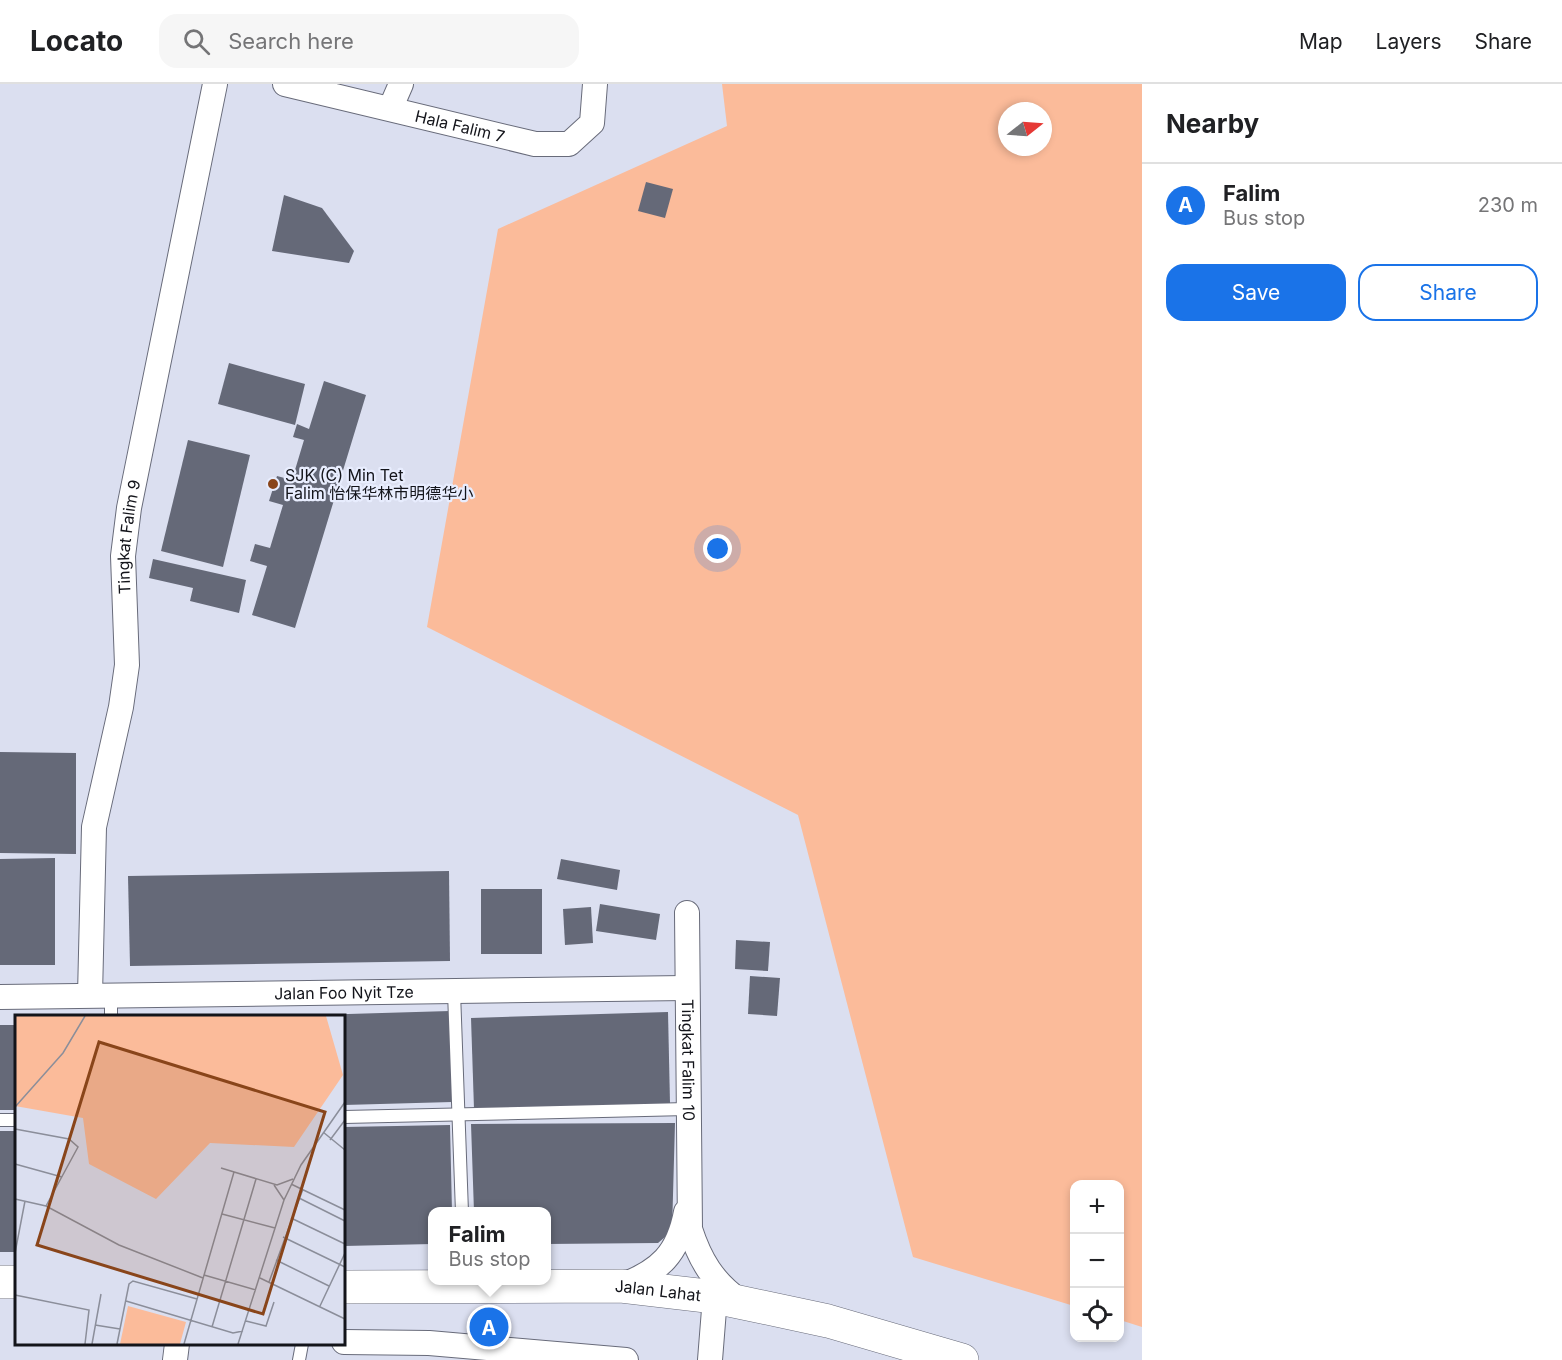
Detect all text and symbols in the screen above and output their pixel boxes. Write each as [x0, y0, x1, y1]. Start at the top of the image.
search box [159, 14, 579, 68]
text: Locato [30, 24, 123, 58]
icon: search [180, 25, 213, 58]
text: Search here [228, 28, 354, 54]
text: Map [1299, 29, 1343, 54]
text: Layers [1376, 29, 1442, 54]
text: Share [1475, 29, 1532, 54]
north arrow [998, 102, 1052, 156]
street label: Hala Falim 7 [413, 106, 507, 146]
text: Nearby [1166, 108, 1259, 139]
text: Falim [1223, 180, 1280, 206]
text: A [1178, 193, 1193, 217]
text: 230 m [1478, 193, 1538, 217]
text: Bus stop [1223, 206, 1305, 230]
button: Save [1166, 264, 1346, 321]
button: Share [1358, 264, 1538, 321]
place label: SJK (C) Min Tet Falim 怡保华林市明德华小 [285, 465, 473, 503]
marker: SJK (C) Min Tet Falim 怡保华林市明德华小 [266, 477, 280, 491]
street label: Tingkat Falim 9 [113, 478, 145, 594]
your location [703, 534, 732, 563]
street label: Jalan Foo Nyit Tze [274, 982, 414, 1003]
street label: Tingkat Falim 10 [678, 999, 699, 1121]
inset map [15, 1015, 345, 1345]
map controls [1070, 1180, 1124, 1342]
button: + [1070, 1180, 1124, 1234]
popup [428, 1207, 551, 1285]
text: Falim [448, 1221, 506, 1247]
button: − [1070, 1234, 1124, 1288]
text: Bus stop [448, 1247, 531, 1271]
street label: Jalan Lahat [615, 1276, 702, 1305]
button: locate [1070, 1288, 1124, 1342]
pin: A [470, 1304, 508, 1350]

